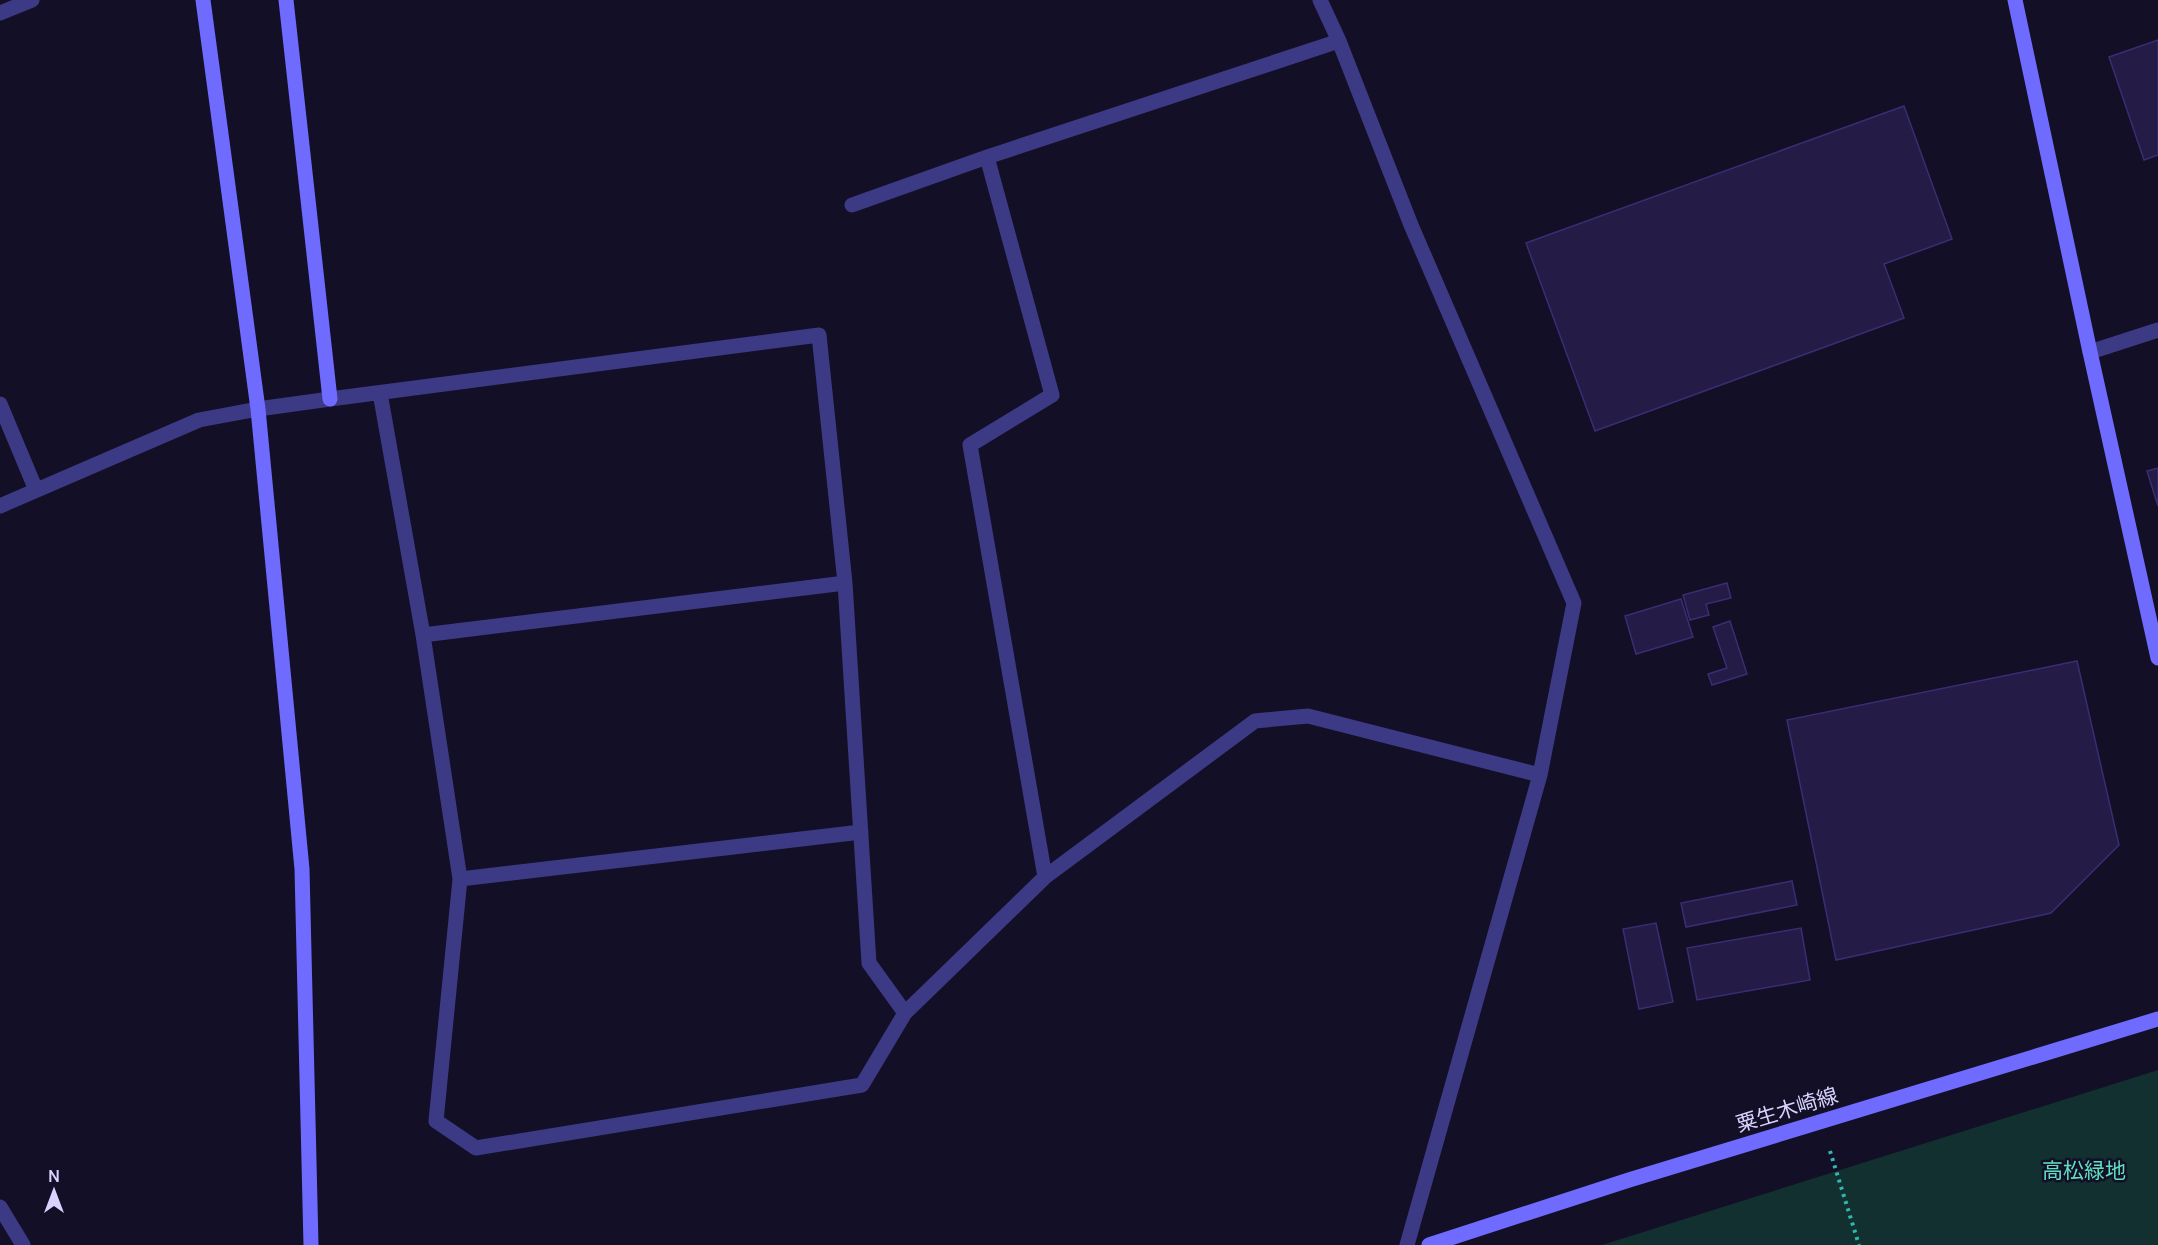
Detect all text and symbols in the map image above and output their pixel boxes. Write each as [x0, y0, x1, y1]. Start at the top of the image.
street label: 粟生木崎線 [1732, 1080, 1841, 1138]
park label: 高松緑地 [2042, 1156, 2126, 1184]
north arrow [24, 1161, 84, 1221]
text: N [48, 1165, 60, 1187]

